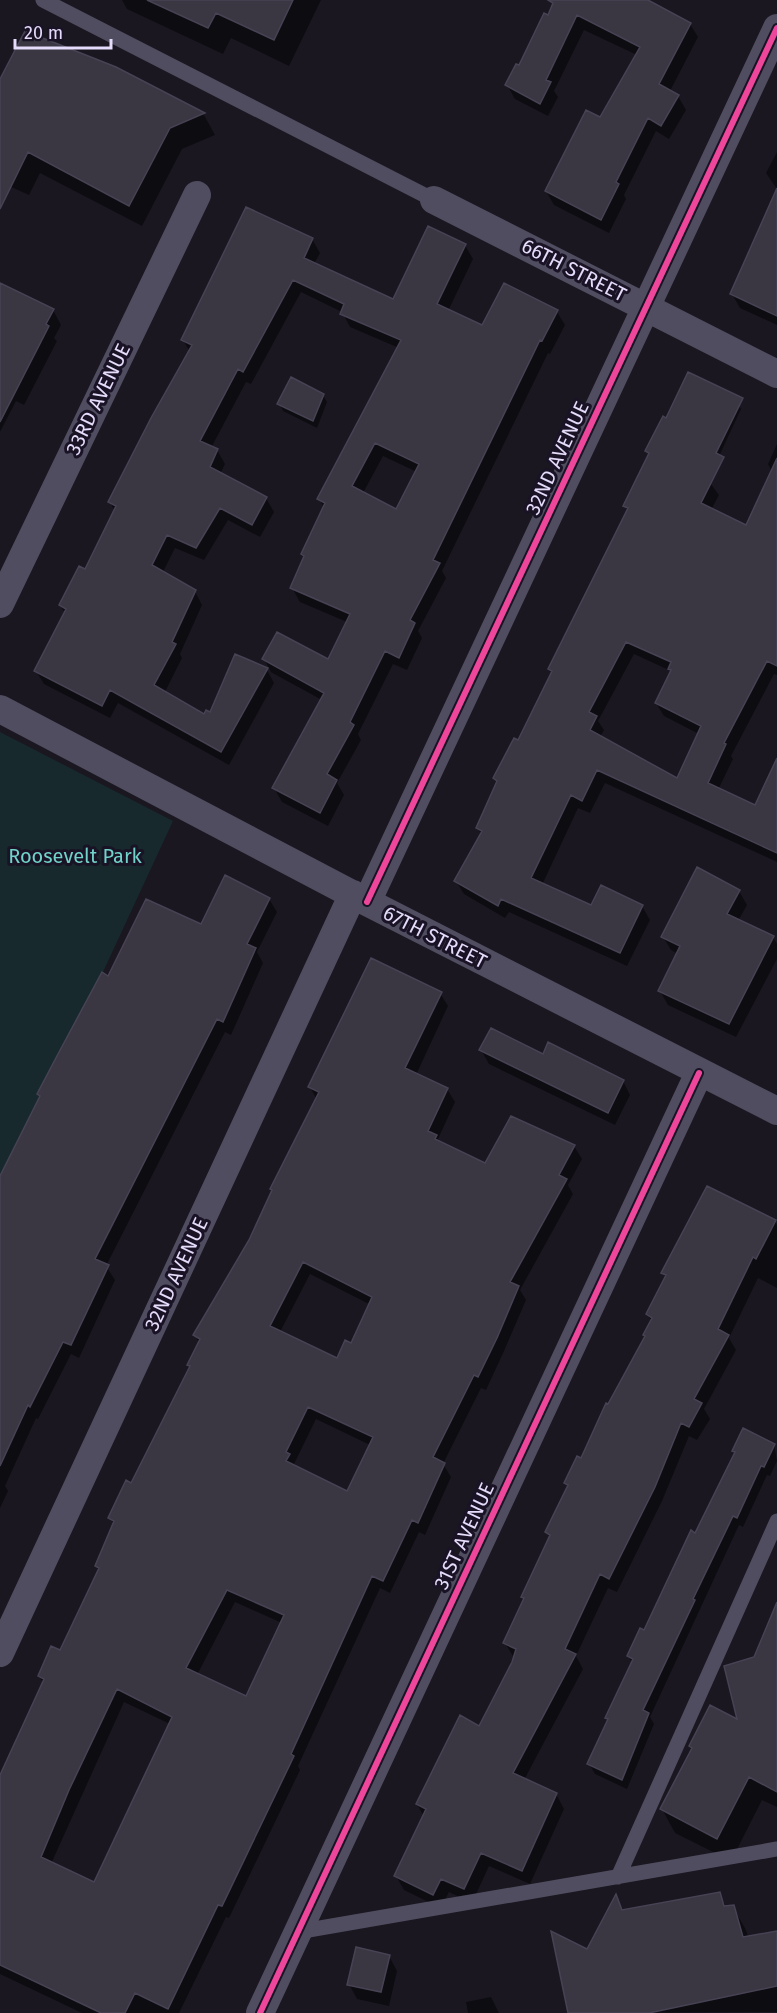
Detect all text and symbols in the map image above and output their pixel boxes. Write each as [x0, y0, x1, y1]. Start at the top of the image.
scale bar [15, 12, 111, 50]
text: 20 m [24, 22, 63, 44]
street label: 66TH STREET [518, 233, 631, 307]
street label: 33RD AVENUE [61, 339, 135, 459]
street label: 32ND AVENUE [520, 398, 594, 518]
park label: Roosevelt Park [8, 844, 143, 868]
street label: 67TH STREET [379, 901, 491, 974]
street label: 32ND AVENUE [139, 1214, 213, 1334]
street label: 31ST AVENUE [429, 1479, 499, 1593]

